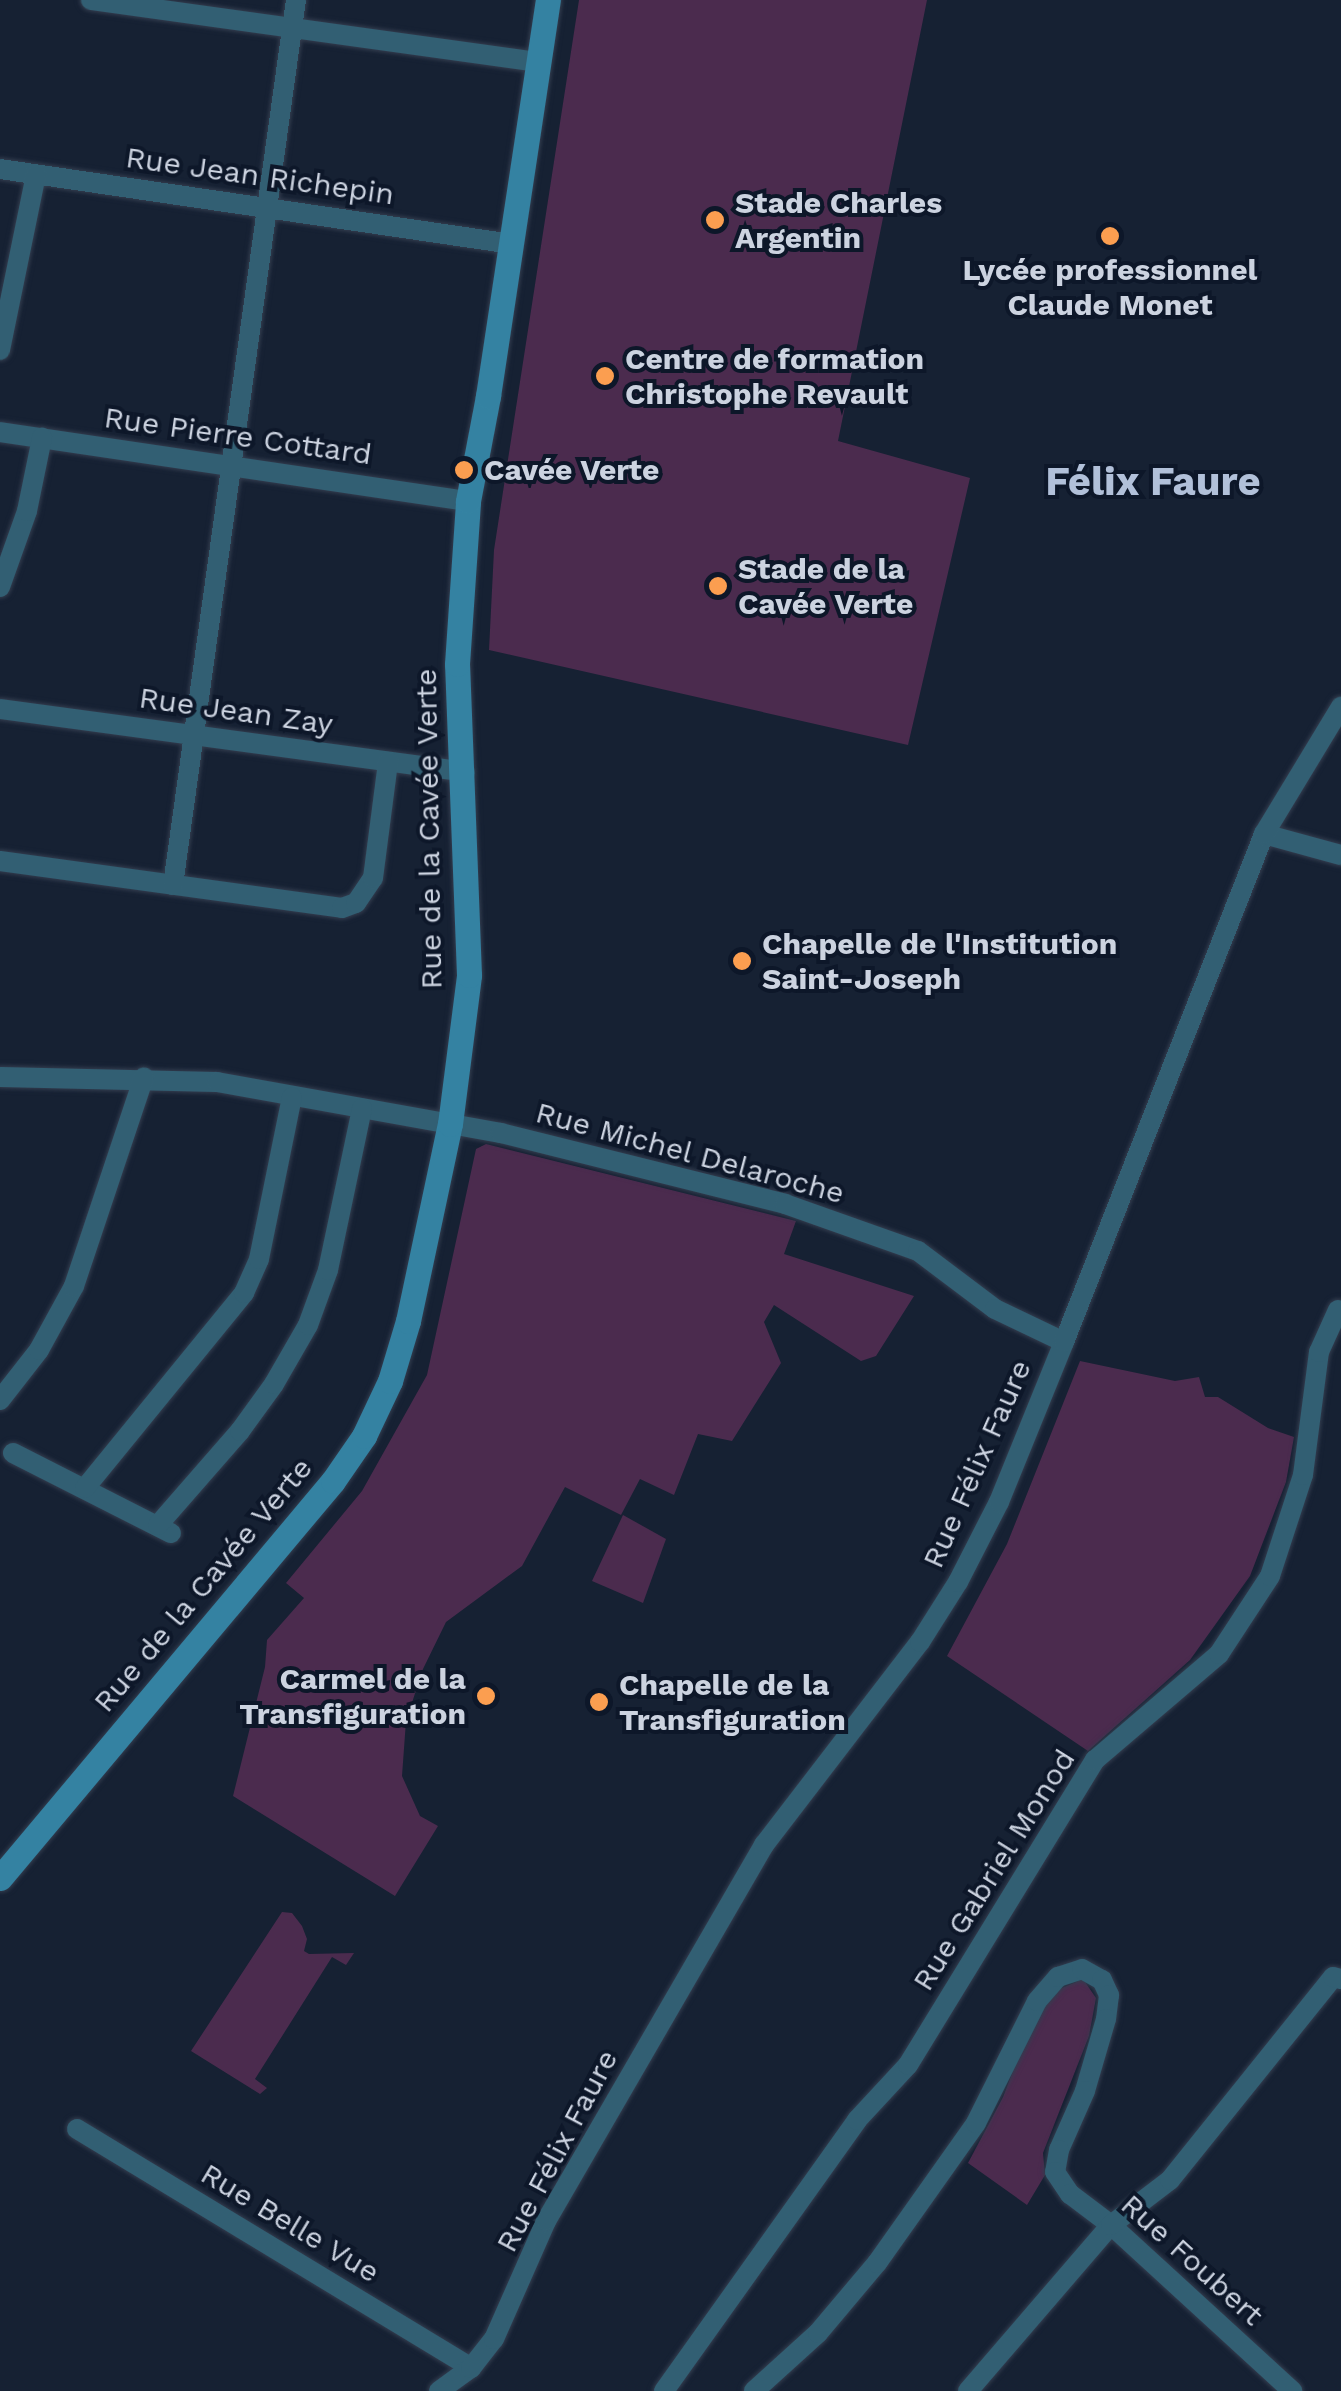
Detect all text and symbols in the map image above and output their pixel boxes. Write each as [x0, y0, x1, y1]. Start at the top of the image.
street label: Rue Jean Richepin [123, 139, 397, 213]
place label: Stade Charles Argentin [735, 185, 942, 256]
marker: Stade Charles Argentin [704, 209, 726, 231]
marker: Lycée professionnel Claude Monet [1099, 225, 1121, 247]
place label: Lycée professionnel Claude Monet [963, 252, 1257, 322]
place label: Centre de formation Christophe Revault [625, 341, 924, 412]
marker: Centre de formation Christophe Revault [594, 365, 616, 387]
street label: Rue Pierre Cottard [102, 399, 374, 473]
place label: Cavée Verte [484, 452, 660, 488]
district label: Félix Faure [1045, 458, 1261, 506]
marker: Cavée Verte [453, 459, 475, 481]
place label: Stade de la Cavée Verte [738, 551, 914, 622]
marker: Stade de la Cavée Verte [707, 575, 729, 597]
street label: Rue de la Cavée Verte [408, 667, 450, 991]
street label: Rue Jean Zay [136, 680, 336, 742]
place label: Chapelle de l'Institution Saint-Joseph [762, 926, 1117, 996]
marker: Chapelle de l'Institution Saint-Joseph [731, 950, 753, 972]
street label: Rue Michel Delaroche [531, 1094, 849, 1212]
street label: Rue Félix Faure [915, 1354, 1039, 1574]
street label: Rue de la Cavée Verte [86, 1450, 320, 1720]
place label: Carmel de la Transfiguration [239, 1661, 466, 1732]
place label: Chapelle de la Transfiguration [619, 1667, 846, 1738]
marker: Carmel de la Transfiguration [475, 1685, 497, 1707]
marker: Chapelle de la Transfiguration [588, 1691, 610, 1713]
street label: Rue Gabriel Monod [905, 1742, 1083, 1998]
street label: Rue Félix Faure [488, 2044, 626, 2258]
street label: Rue Belle Vue [194, 2155, 386, 2291]
street label: Rue Foubert [1113, 2187, 1271, 2333]

